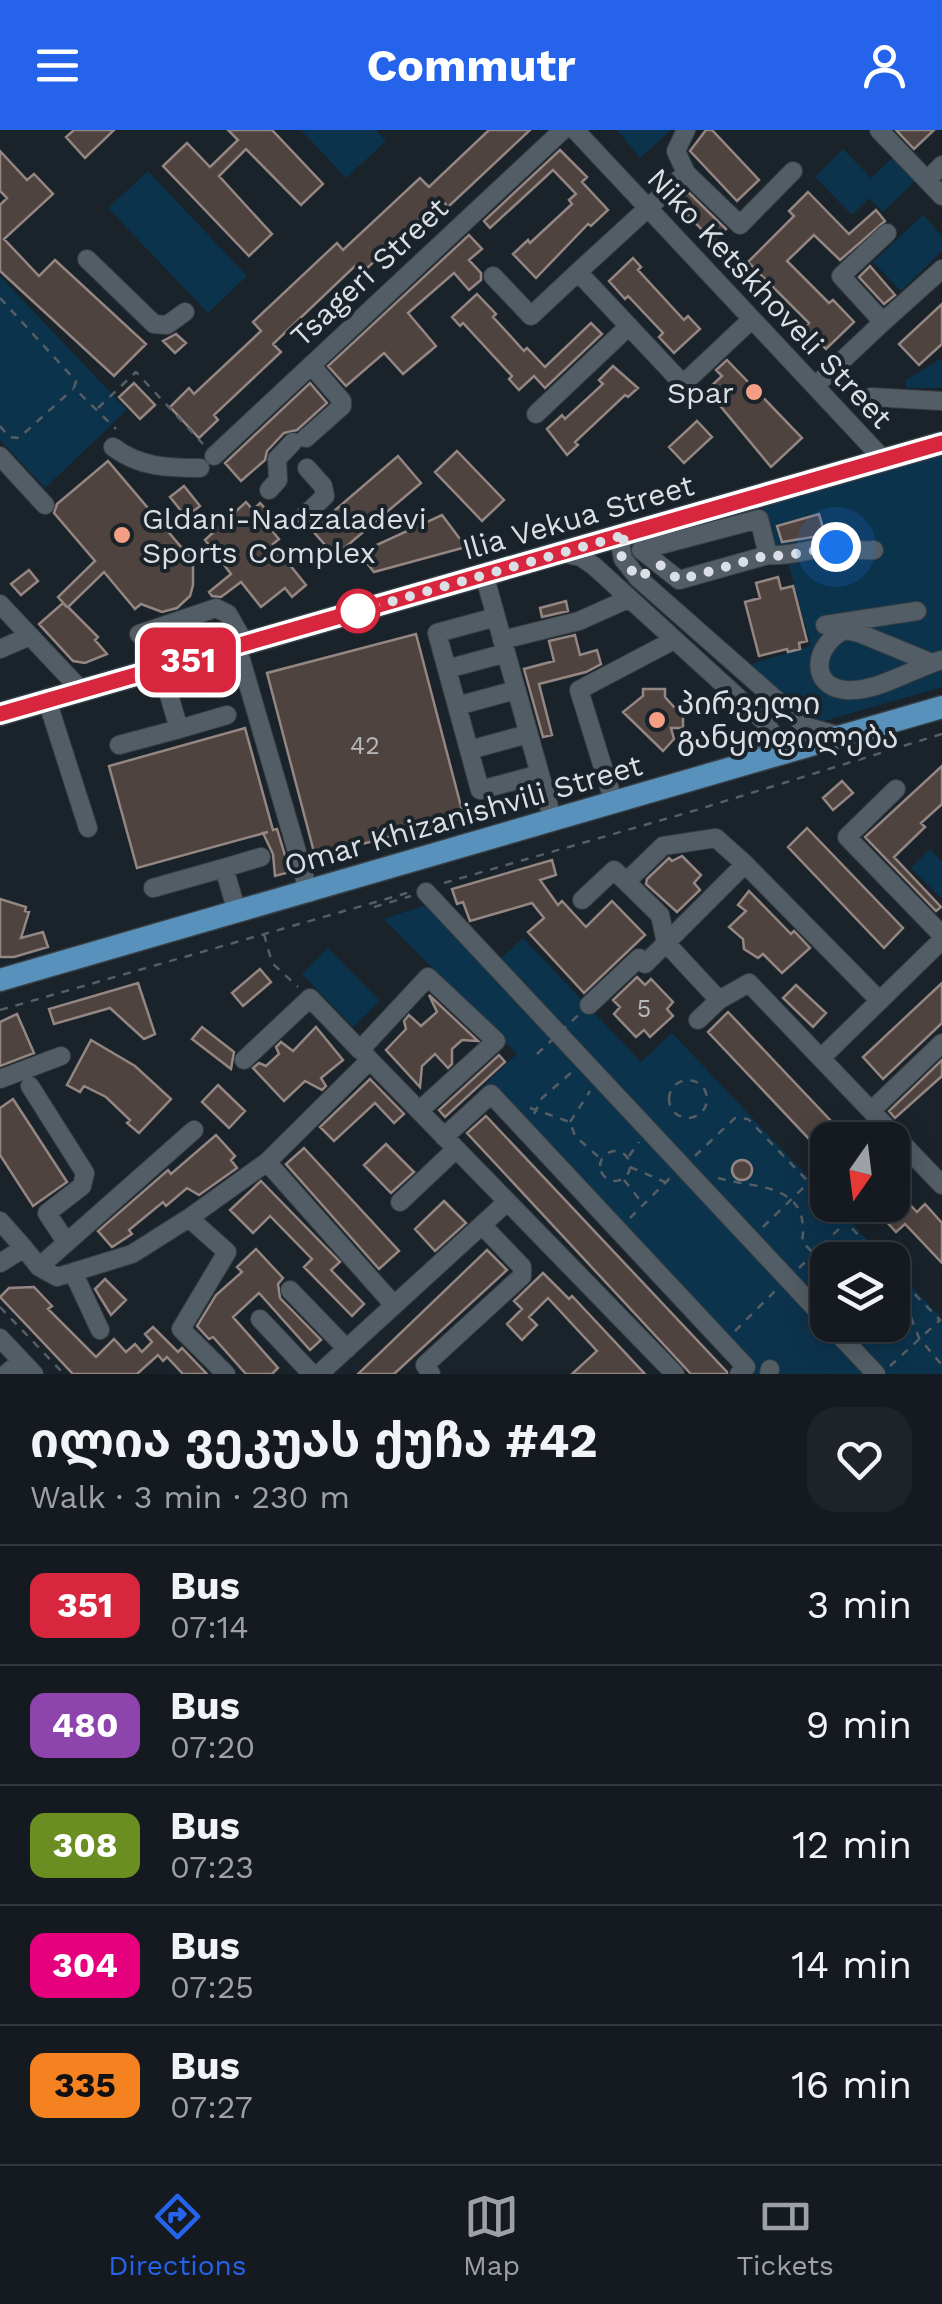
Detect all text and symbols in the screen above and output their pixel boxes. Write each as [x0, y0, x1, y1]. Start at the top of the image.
icon: menu [30, 38, 85, 93]
icon: person [857, 38, 912, 93]
text: Commutr [366, 39, 576, 92]
street label: Niko Ketskhoveli Street [640, 161, 900, 436]
street label: Tsageri Street [283, 190, 455, 354]
place label: Spar [667, 375, 734, 410]
marker: Spar [743, 381, 765, 403]
street label: Ilia Vekua Street [458, 467, 698, 567]
place label: Gldani-Nadzaladevi Sports Complex [142, 501, 427, 570]
your location [811, 522, 861, 572]
marker: Gldani-Nadzaladevi Sports Complex [111, 524, 133, 546]
unlabelled marker [337, 590, 379, 632]
line badge: 351 [130, 628, 246, 692]
text: 351 [160, 639, 216, 681]
place label: პირველი განყოფილება [677, 686, 899, 756]
marker: პირველი განყოფილება [646, 709, 668, 731]
house number: 42 [350, 731, 380, 760]
street label: Omar Khizanishvili Street [280, 747, 646, 883]
house number: 5 [637, 994, 651, 1023]
north arrow [810, 1122, 910, 1222]
map controls [810, 1122, 910, 1342]
button: layers [810, 1242, 910, 1342]
button: heart [807, 1407, 912, 1512]
text: ილია ვეკუას ქუჩა #42 [30, 1412, 598, 1469]
text: Walk · 3 min · 230 m [30, 1478, 350, 1516]
text: Bus [170, 1564, 240, 1608]
text: 3 min [807, 1583, 912, 1627]
text: 351 [57, 1584, 113, 1626]
text: 07:14 [170, 1608, 249, 1646]
text: Bus [170, 1684, 240, 1728]
text: 9 min [806, 1703, 912, 1747]
text: 480 [51, 1704, 119, 1746]
text: 07:20 [170, 1728, 255, 1766]
text: Bus [170, 1804, 240, 1848]
text: 12 min [792, 1823, 912, 1867]
text: 308 [52, 1824, 118, 1866]
text: 07:23 [170, 1848, 254, 1886]
text: Bus [170, 1924, 240, 1968]
text: 14 min [791, 1943, 912, 1987]
text: 304 [52, 1944, 118, 1986]
text: 07:25 [170, 1968, 254, 2006]
text: Bus [170, 2044, 240, 2088]
text: 16 min [791, 2063, 912, 2107]
text: 335 [54, 2064, 116, 2106]
text: 07:27 [170, 2088, 253, 2126]
tab: Directions [108, 2189, 247, 2282]
tab: Map [463, 2189, 520, 2282]
tab: Tickets [737, 2189, 834, 2282]

